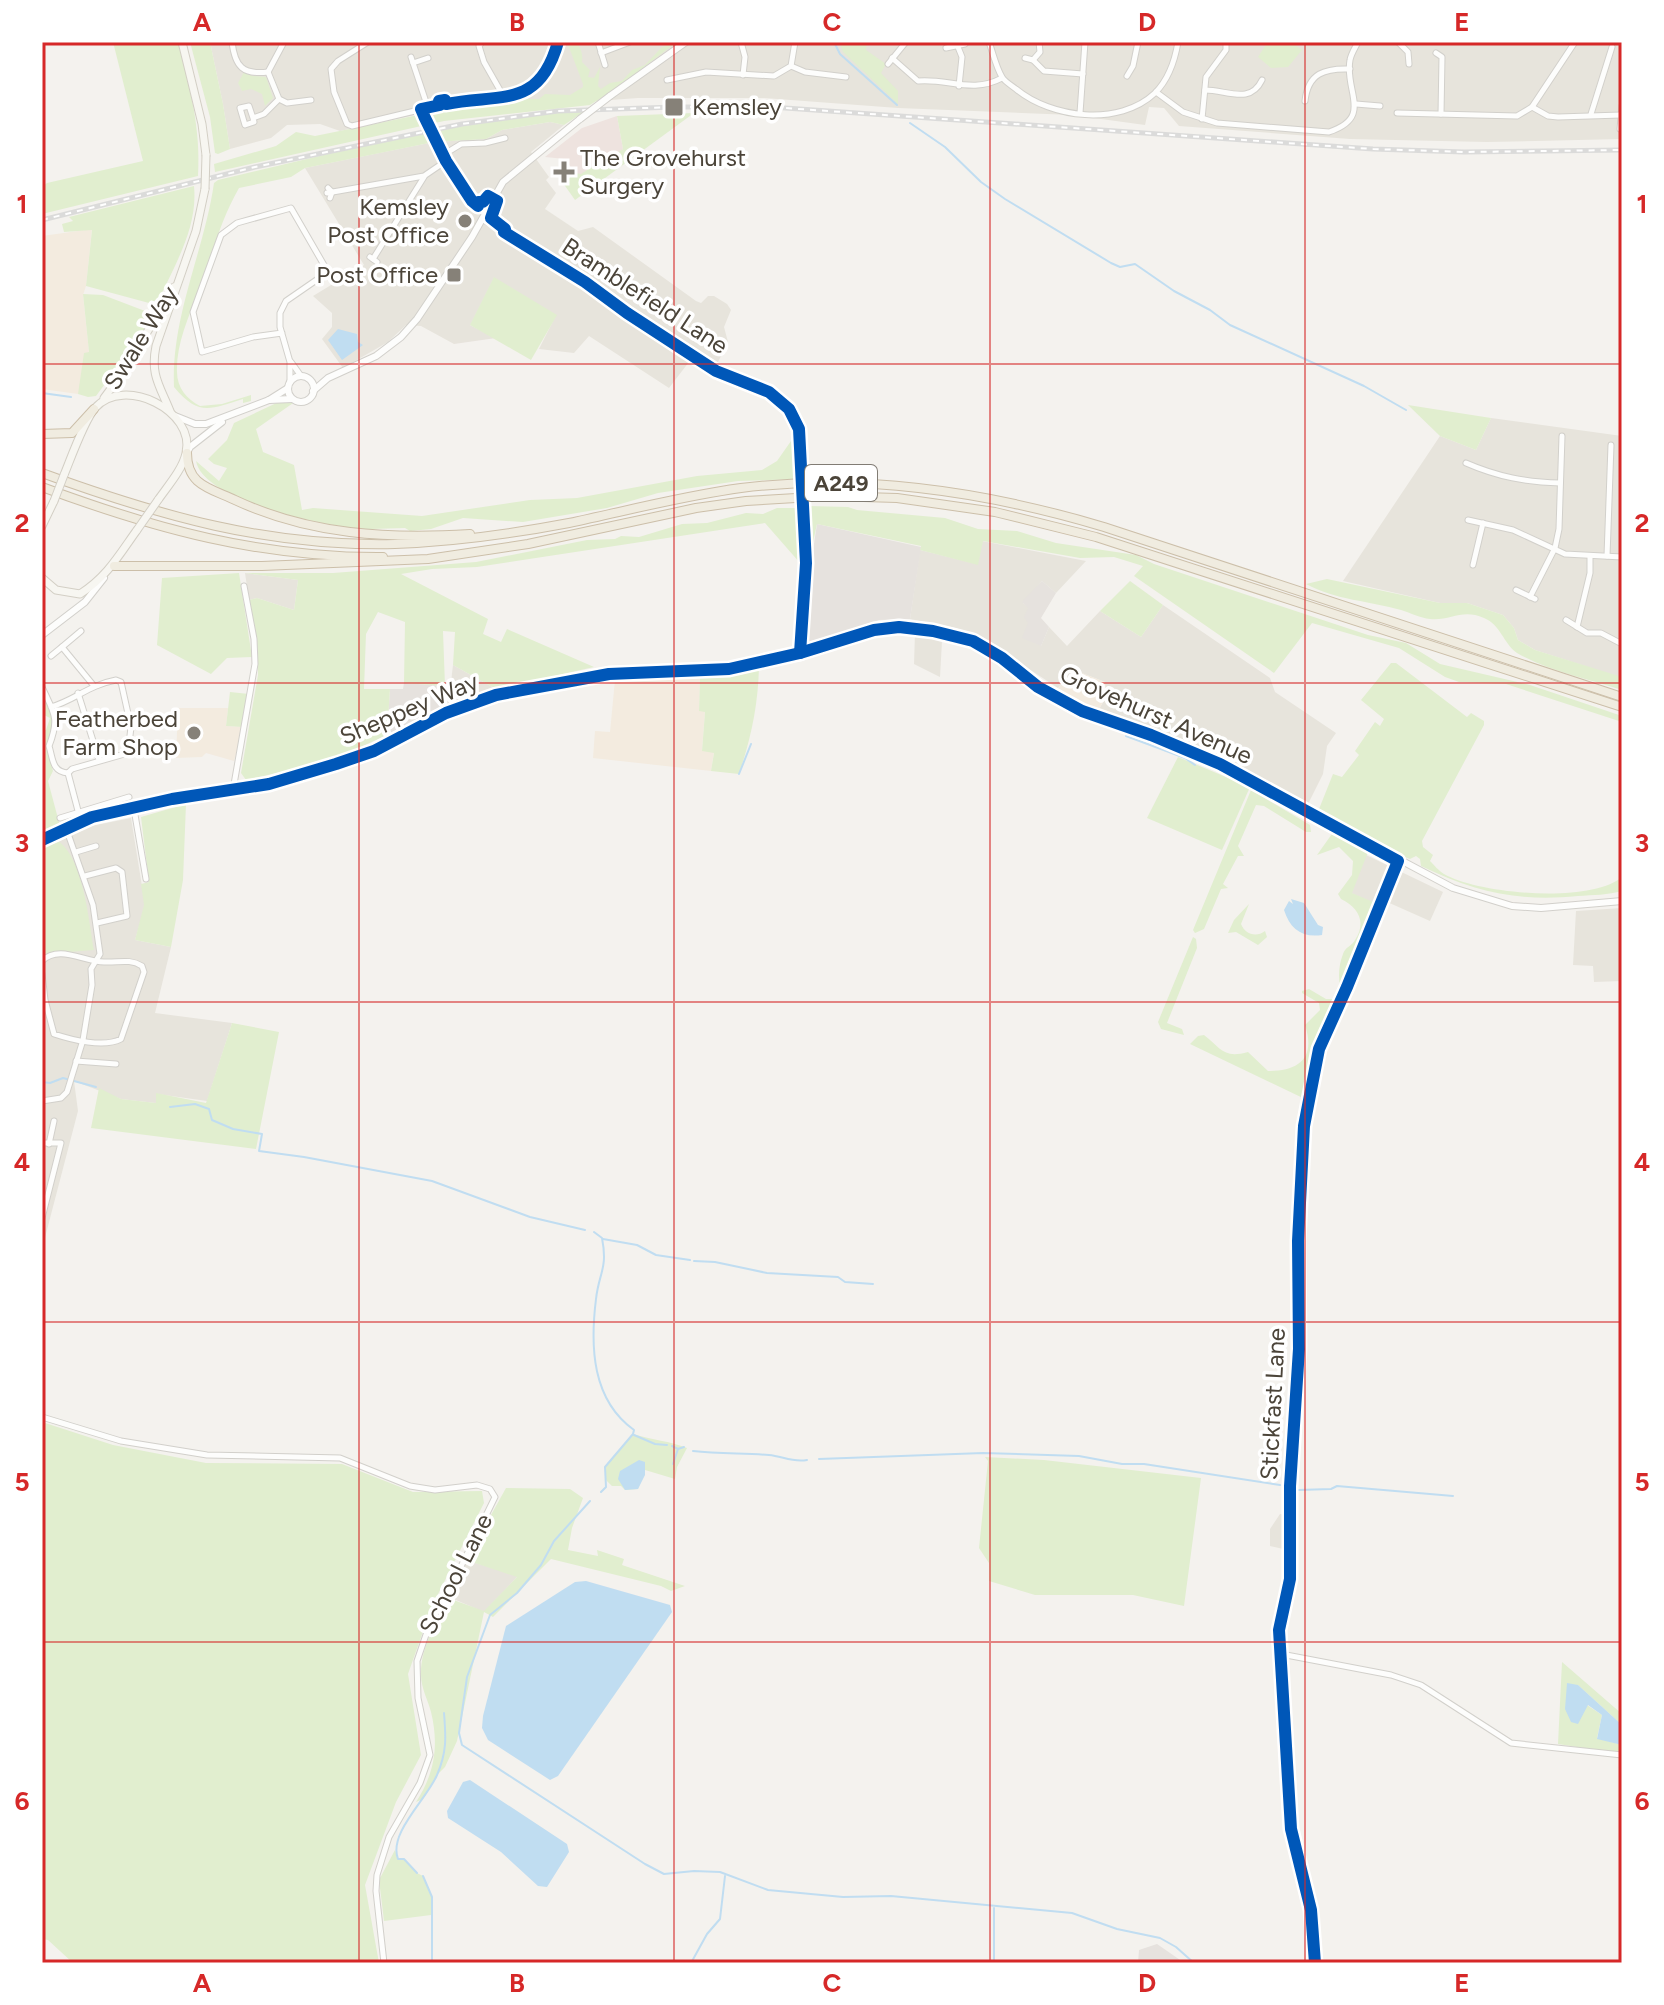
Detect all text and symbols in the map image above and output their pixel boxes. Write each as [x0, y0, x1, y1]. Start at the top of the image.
text: A [193, 6, 212, 38]
text: B [509, 6, 525, 38]
text: C [823, 6, 842, 38]
text: D [1138, 6, 1156, 38]
text: E [1454, 6, 1470, 38]
place label: Kemsley [692, 92, 782, 121]
marker: Kemsley [663, 96, 685, 118]
place label: The Grovehurst Surgery [580, 143, 746, 200]
marker: The Grovehurst Surgery [555, 163, 573, 181]
text: 1 [17, 188, 27, 220]
text: 1 [1637, 188, 1647, 220]
place label: Kemsley Post Office [327, 192, 449, 249]
marker: Kemsley Post Office [456, 212, 474, 230]
street label: Bramblefield Lane [557, 231, 734, 360]
place label: Post Office [316, 260, 438, 289]
marker: Post Office [445, 266, 463, 284]
street label: Swale Way [97, 280, 184, 395]
road number: A249 [805, 465, 877, 501]
text: 2 [14, 507, 30, 539]
text: 2 [1634, 507, 1650, 539]
street label: Grovehurst Avenue [1056, 659, 1257, 770]
street label: Sheppey Way [335, 666, 483, 751]
place label: Featherbed Farm Shop [55, 704, 178, 761]
marker: Featherbed Farm Shop [185, 724, 203, 742]
text: 3 [15, 827, 29, 859]
text: 3 [1635, 827, 1649, 859]
text: 4 [14, 1146, 30, 1178]
text: 4 [1634, 1146, 1650, 1178]
street label: Stickfast Lane [1254, 1327, 1291, 1481]
text: 5 [14, 1466, 30, 1498]
text: 5 [1634, 1466, 1650, 1498]
street label: School Lane [413, 1509, 498, 1639]
text: 6 [14, 1785, 30, 1817]
text: 6 [1634, 1785, 1650, 1817]
text: A [193, 1967, 212, 1999]
text: B [509, 1967, 525, 1999]
text: C [823, 1967, 842, 1999]
text: D [1138, 1967, 1156, 1999]
text: E [1454, 1967, 1470, 1999]

